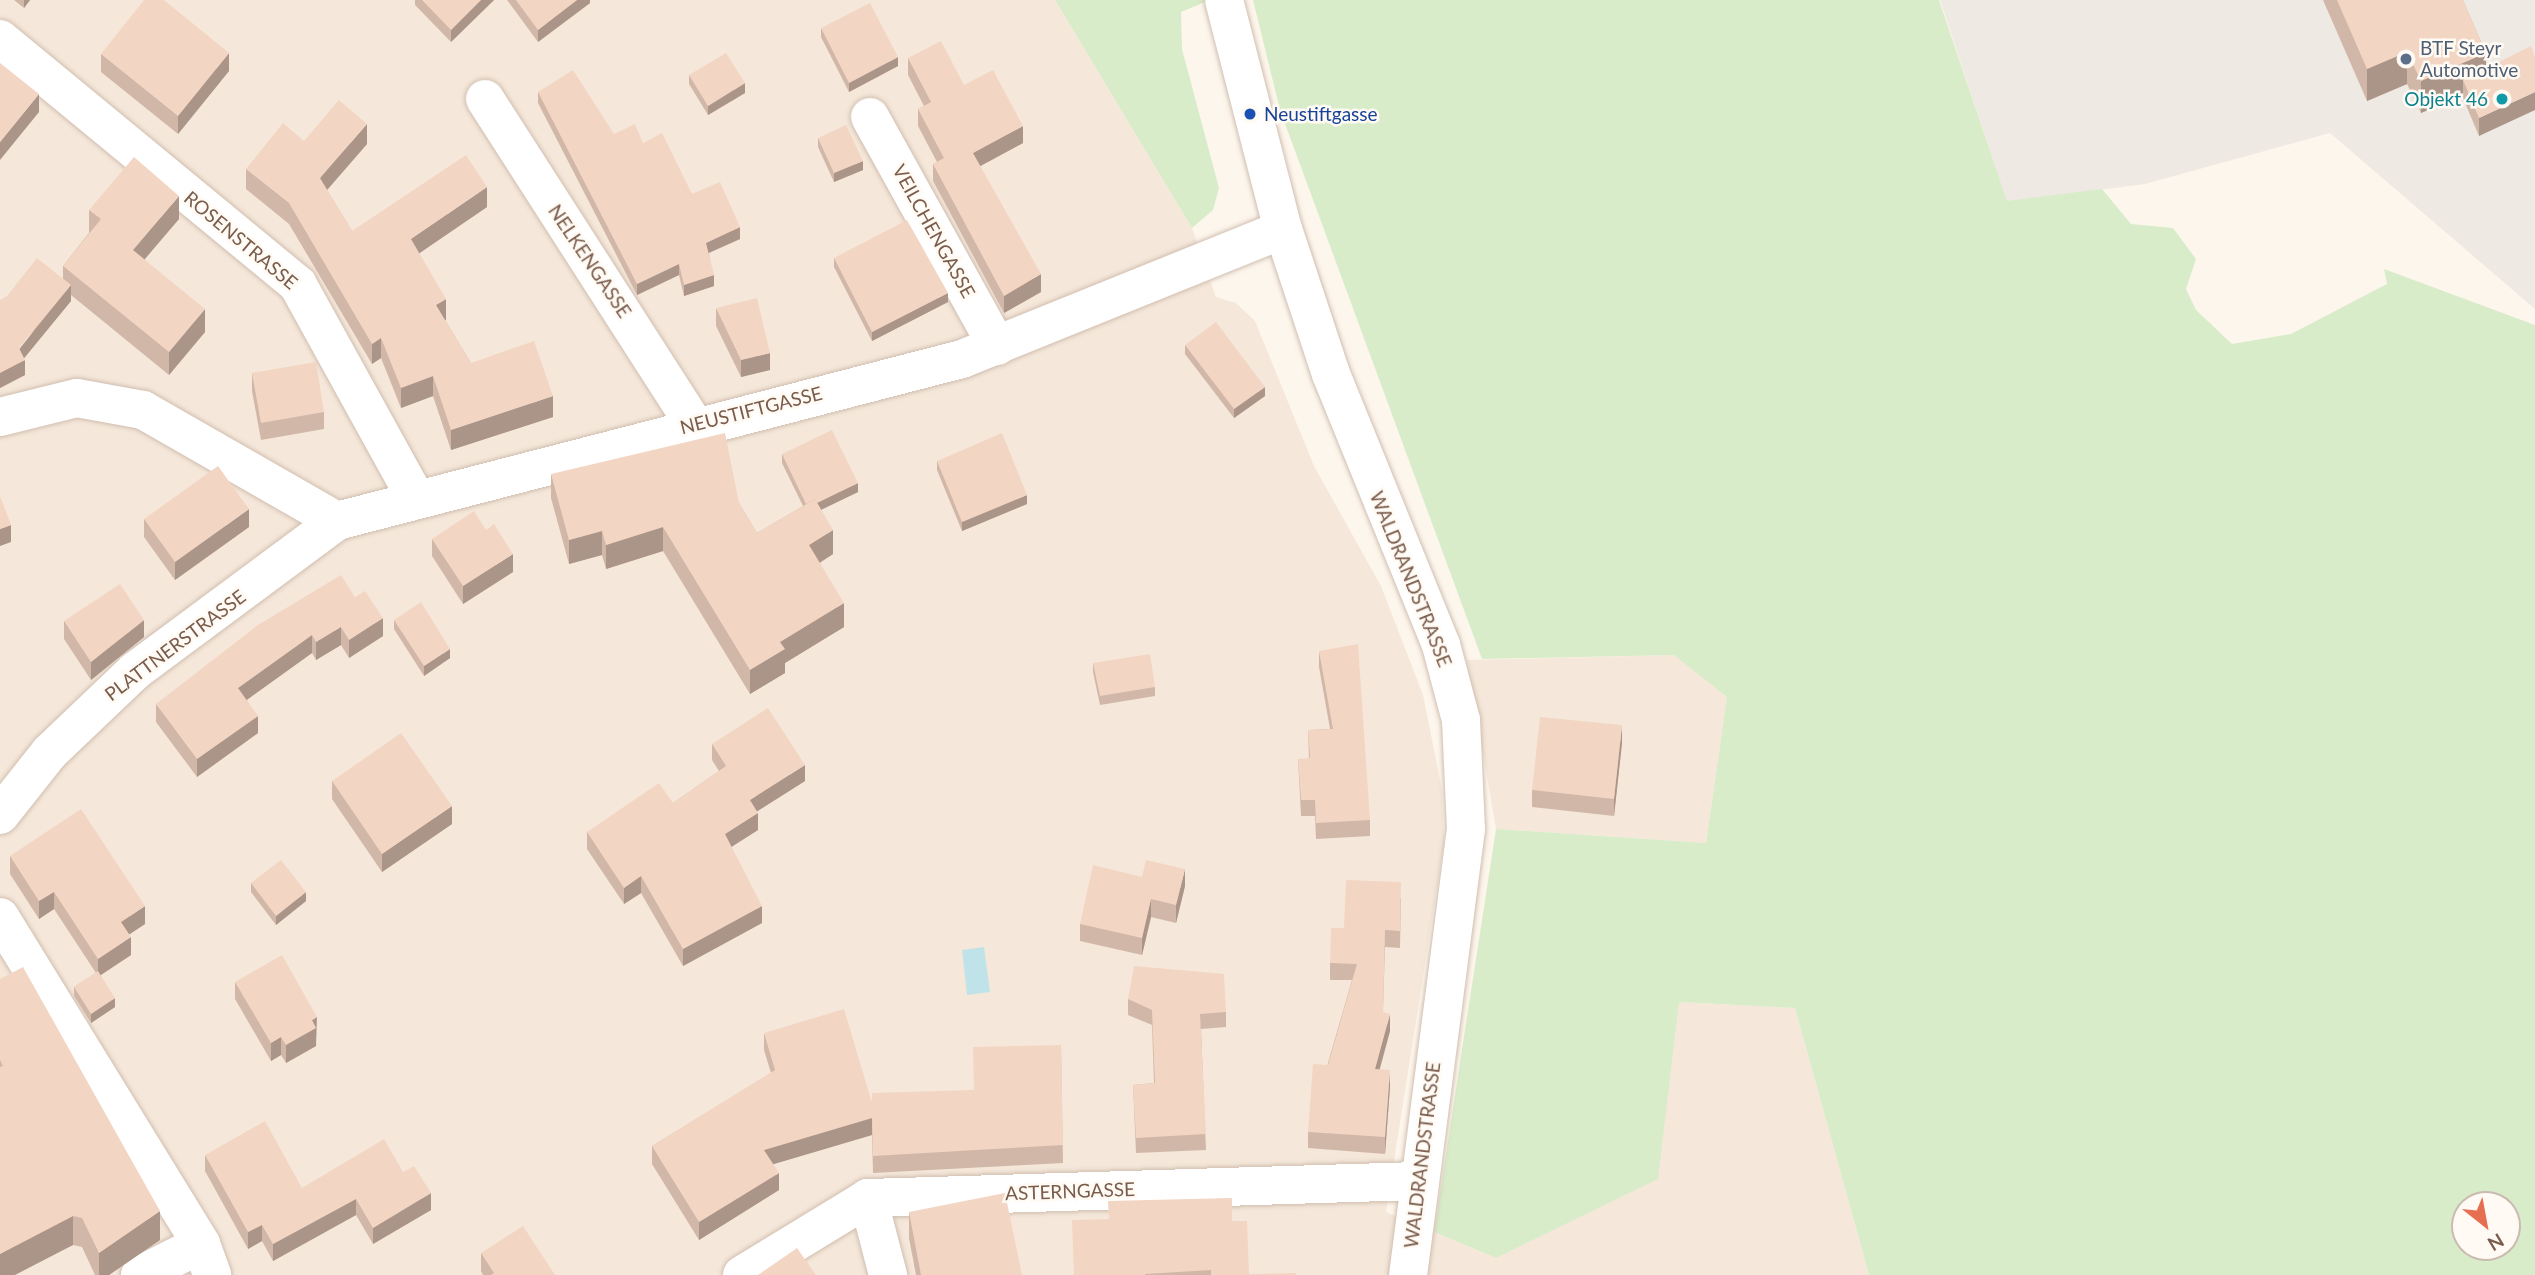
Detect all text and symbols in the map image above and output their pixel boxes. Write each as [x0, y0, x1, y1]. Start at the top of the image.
place label: BTF Steyr Automotive [2420, 37, 2518, 81]
marker: BTF Steyr Automotive [2398, 51, 2414, 67]
place label: Objekt 46 [2404, 88, 2488, 110]
marker: Objekt 46 [2494, 91, 2510, 107]
place label: Neustiftgasse [1264, 103, 1378, 125]
marker: Neustiftgasse [1242, 106, 1258, 122]
street label: VEILCHENGASSE [888, 160, 980, 302]
street label: ROSENSTRASSE [180, 186, 302, 294]
street label: NELKENGASSE [544, 200, 636, 322]
street label: NEUSTIFTGASSE [677, 381, 825, 439]
street label: WALDRANDSTRASSE [1365, 488, 1457, 670]
street label: PLATTNERSTRASSE [100, 585, 250, 705]
street label: WALDRANDSTRASSE [1399, 1061, 1445, 1249]
street label: ASTERNGASSE [1005, 1177, 1135, 1205]
north arrow [2451, 1191, 2521, 1261]
text: N [2484, 1229, 2508, 1256]

